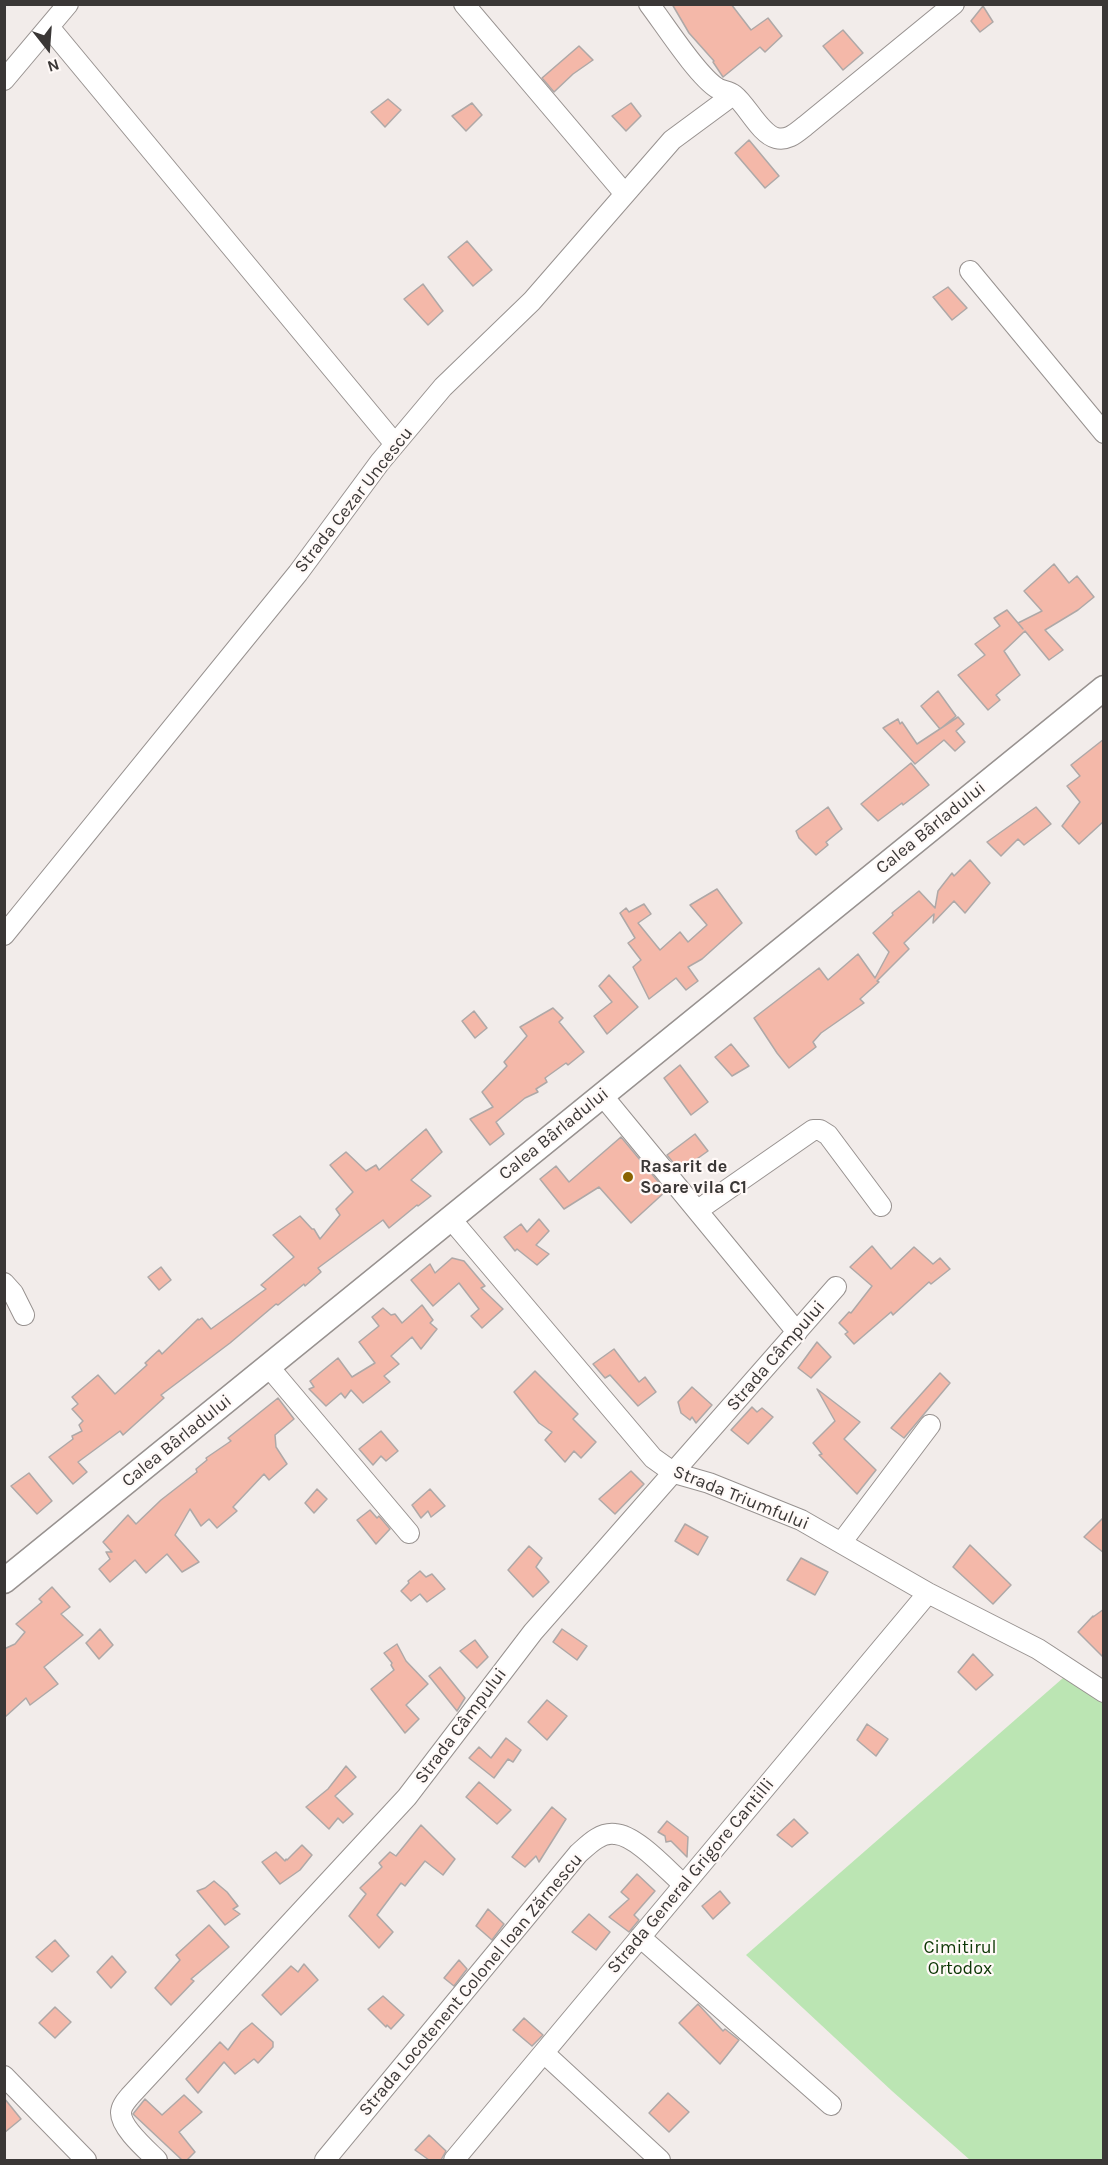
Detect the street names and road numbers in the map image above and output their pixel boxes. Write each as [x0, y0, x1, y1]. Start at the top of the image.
street label: Strada Cezar Uncescu [290, 423, 418, 577]
street label: Calea Bârladului [872, 777, 990, 879]
street label: Calea Bârladului [495, 1083, 613, 1185]
street label: Strada Câmpului [722, 1296, 830, 1416]
street label: Calea Bârladului [118, 1390, 236, 1492]
street label: Strada Triumfului [670, 1461, 812, 1535]
street label: Strada Câmpului [410, 1664, 512, 1788]
street label: Strada General Grigore Cantilli [603, 1774, 779, 1978]
street label: Strada Locotenent Colonel Ioan Zărnescu [355, 1849, 587, 2121]

